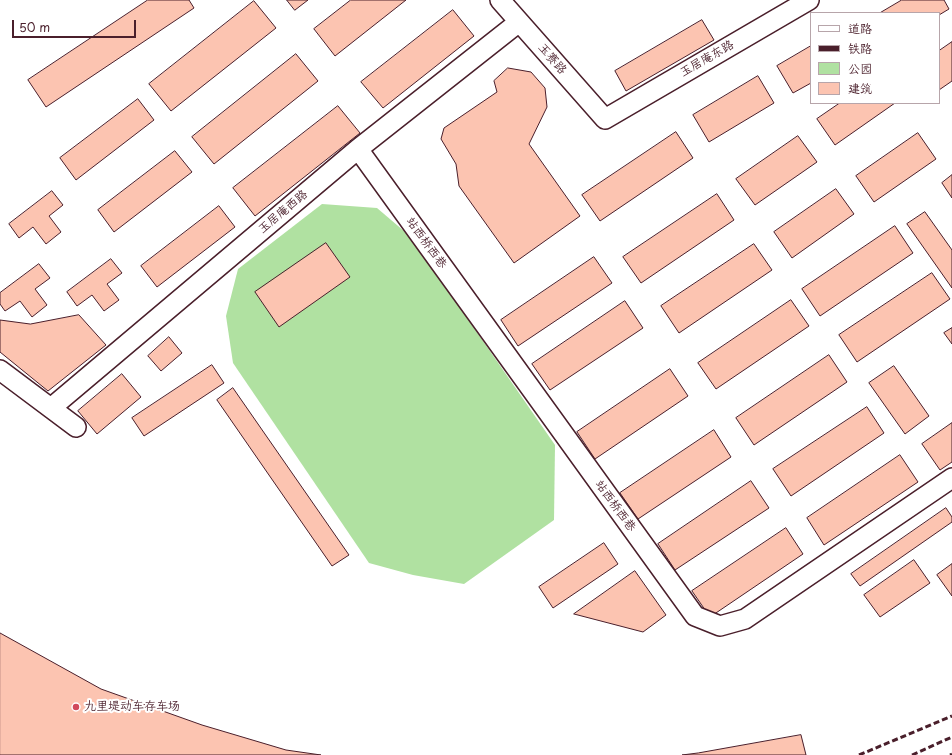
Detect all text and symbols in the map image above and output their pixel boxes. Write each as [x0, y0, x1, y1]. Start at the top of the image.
scale bar [14, 12, 138, 38]
legend [810, 12, 940, 104]
text: 50 m [19, 18, 50, 36]
text: 道路 [848, 19, 872, 37]
street label: 玉居庵东路 [677, 38, 737, 80]
text: 铁路 [848, 39, 872, 57]
street label: 玉赛路 [535, 41, 569, 77]
text: 公园 [848, 59, 872, 77]
text: 建筑 [848, 79, 872, 97]
street label: 玉居庵西路 [255, 187, 311, 237]
street label: 站西桥西巷 [403, 214, 449, 272]
street label: 站西桥西巷 [592, 477, 638, 535]
place label: 九里堤动车存车场 [84, 700, 180, 714]
marker: 九里堤动车存车场 [71, 702, 81, 712]

